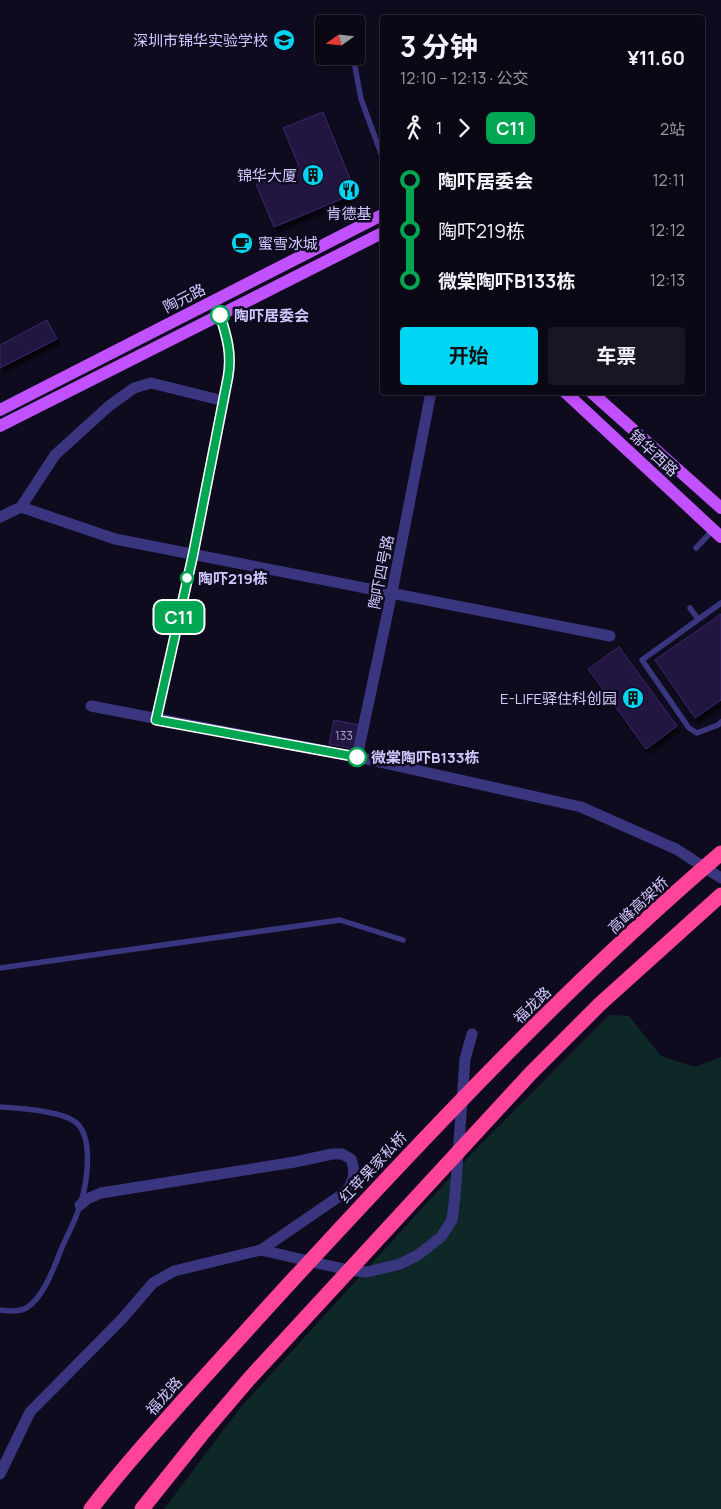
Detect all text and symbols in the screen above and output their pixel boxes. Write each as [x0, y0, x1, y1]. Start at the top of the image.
north arrow [315, 15, 365, 65]
map controls [315, 15, 365, 65]
text: 3 分钟 [400, 27, 478, 65]
school or university icon: 深圳市锦华实验学校 [272, 28, 296, 52]
place label: 深圳市锦华实验学校 [133, 30, 268, 51]
text: ¥11.60 [627, 45, 685, 71]
text: 12:10 – 12:13 · 公交 [400, 67, 528, 89]
icon: walk [400, 114, 428, 142]
icon: forward [450, 114, 478, 142]
text: C11 [496, 116, 525, 140]
text: 1 [436, 117, 442, 139]
text: 2站 [660, 118, 685, 140]
building icon: 锦华大厦 [301, 163, 325, 187]
place label: 锦华大厦 [237, 165, 297, 186]
text: 陶吓居委会 [438, 168, 533, 194]
text: 12:11 [652, 169, 685, 191]
restaurant icon: 肯德基 [337, 178, 361, 202]
place label: 肯德基 [326, 203, 372, 224]
text: 陶吓219栋 [438, 218, 525, 244]
text: 12:12 [649, 219, 685, 241]
cafe icon: 蜜雪冰城 [230, 231, 254, 255]
place label: 蜜雪冰城 [258, 233, 318, 254]
text: 微棠陶吓B133栋 [438, 268, 575, 294]
text: 12:13 [650, 269, 685, 291]
street label: 陶元路 [159, 278, 209, 318]
marker: 陶吓居委会 [210, 305, 230, 325]
place label: 陶吓居委会 [234, 305, 309, 326]
button: 开始 [400, 327, 538, 385]
button: 车票 [548, 327, 685, 385]
street label: 锦华西路 [625, 425, 683, 481]
street label: 陶吓四号路 [364, 533, 398, 611]
place label: 陶吓219栋 [198, 568, 268, 589]
marker: 陶吓219栋 [180, 571, 194, 585]
line badge: C11 [150, 601, 208, 633]
text: C11 [164, 605, 194, 629]
building icon: E-LIFE驿住科创园 [621, 686, 645, 710]
place label: E-LIFE驿住科创园 [500, 688, 617, 709]
house number: 133 [335, 727, 353, 744]
marker: 微棠陶吓B133栋 [347, 747, 367, 767]
place label: 微棠陶吓B133栋 [371, 747, 479, 768]
street label: 高峰高架桥 [603, 872, 673, 938]
street label: 福龙路 [509, 982, 555, 1028]
street label: 红苹果家私桥 [335, 1127, 411, 1207]
street label: 福龙路 [141, 1372, 187, 1420]

